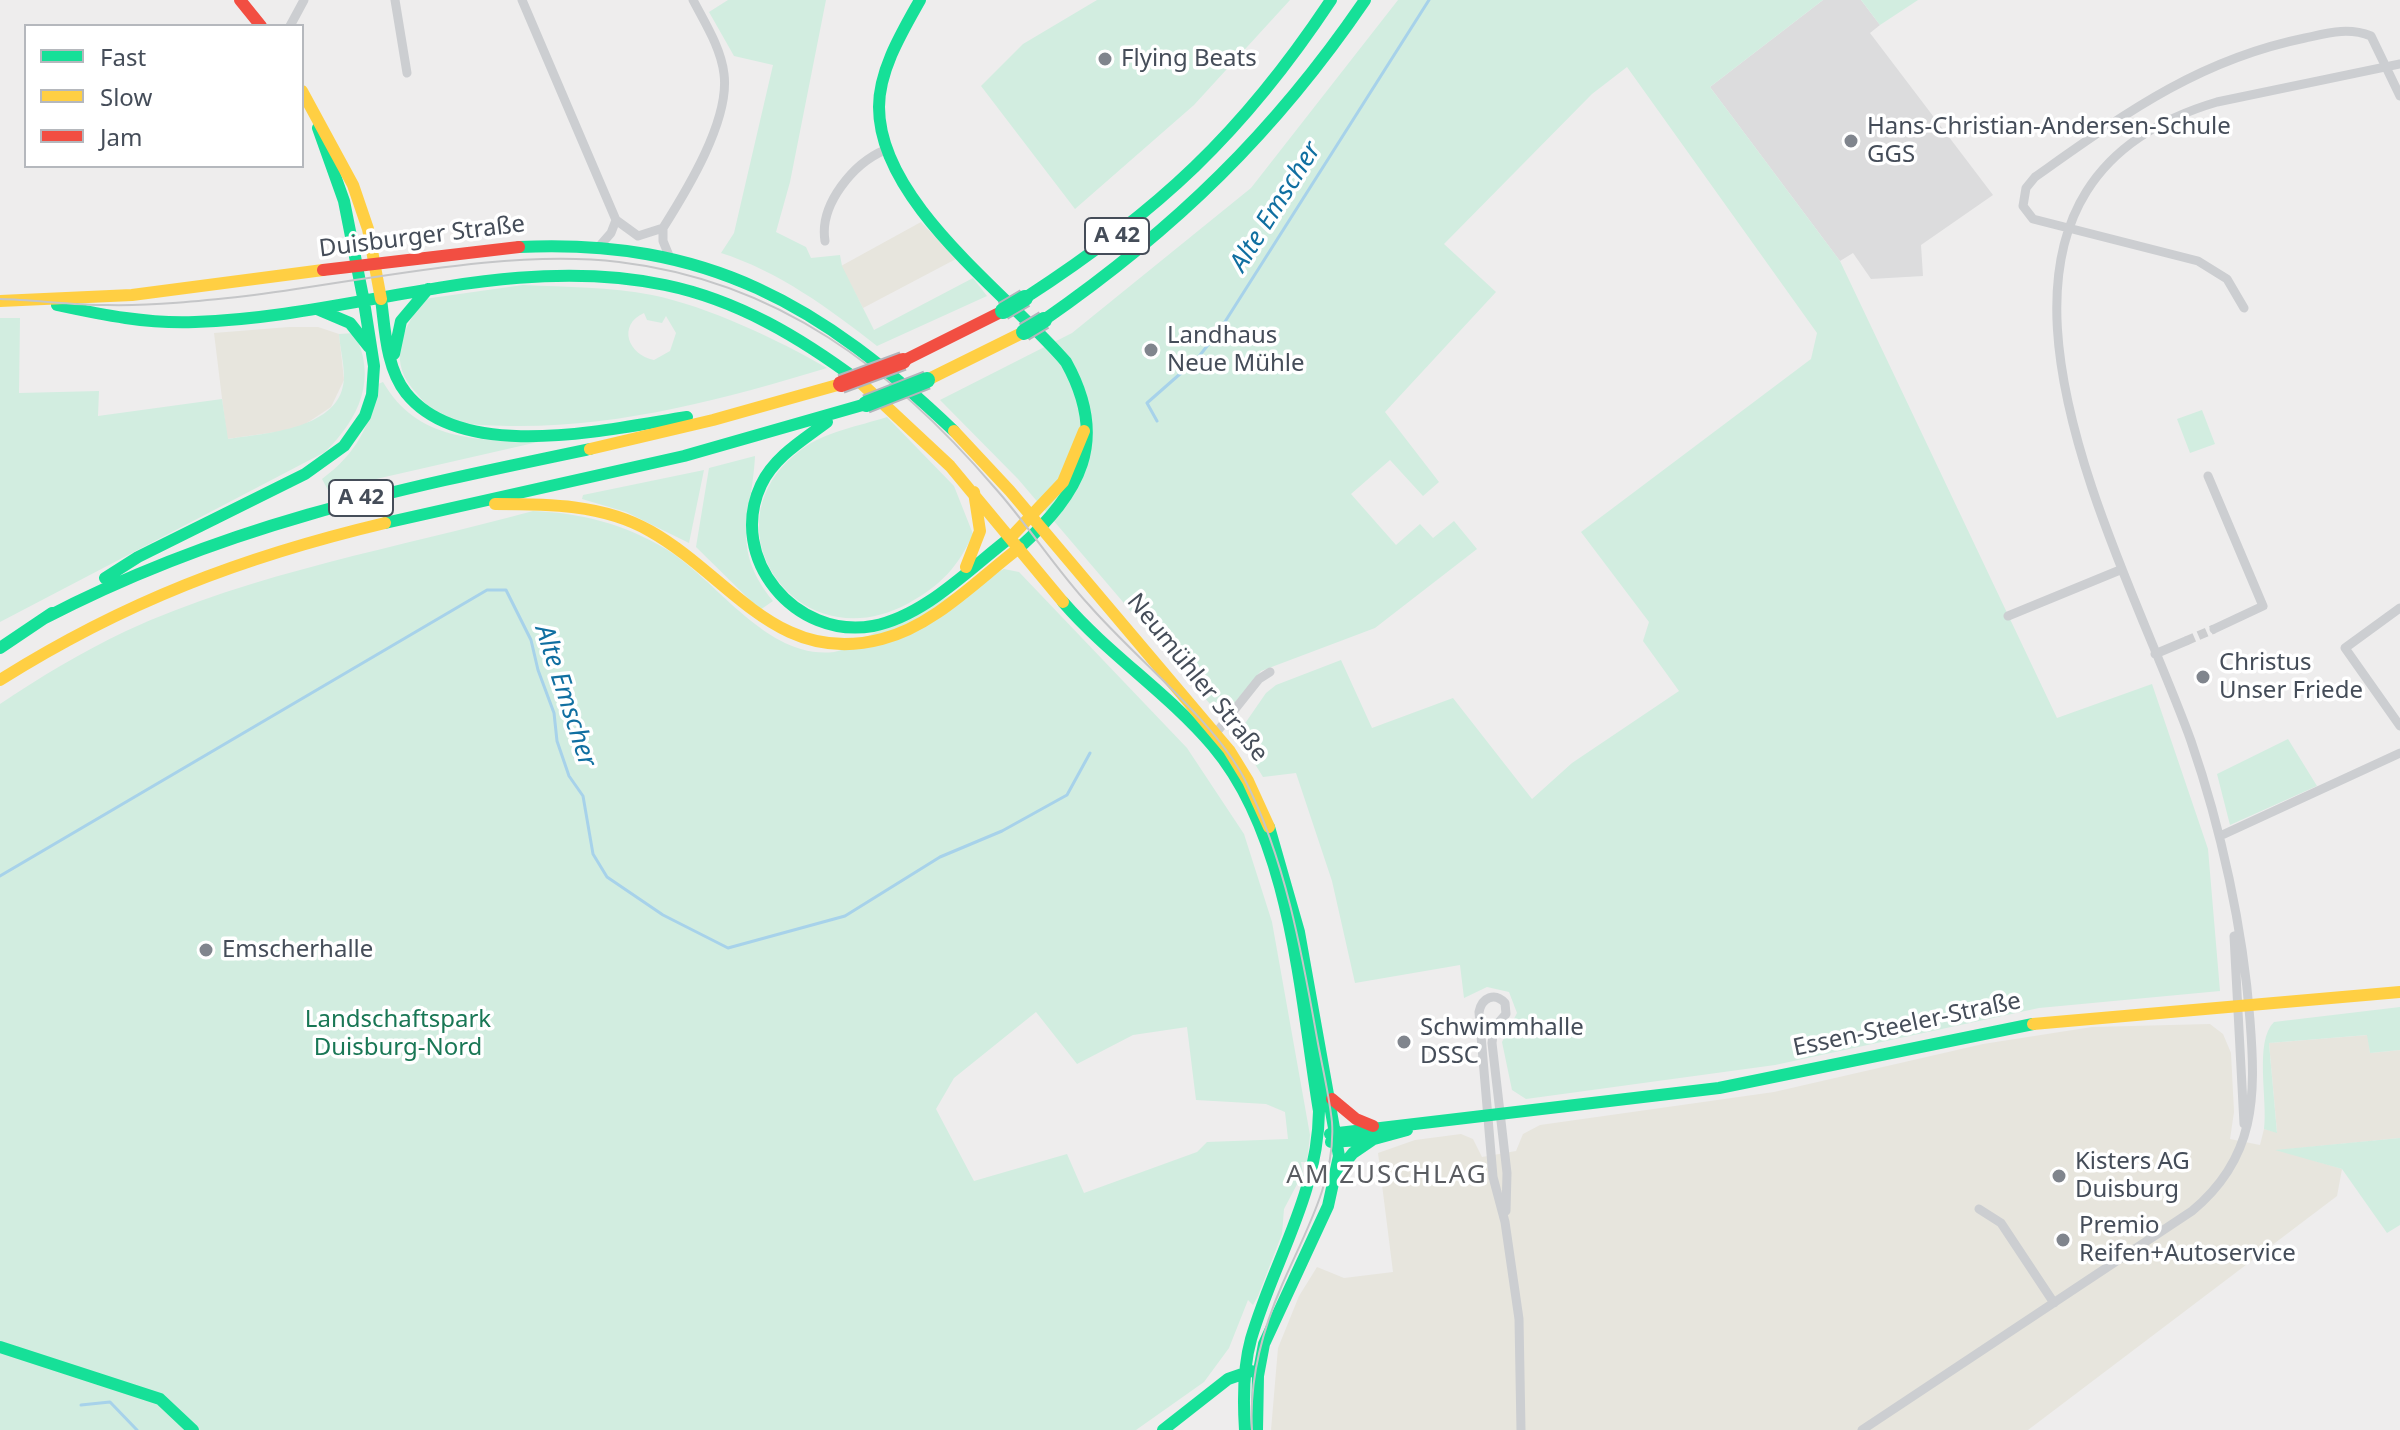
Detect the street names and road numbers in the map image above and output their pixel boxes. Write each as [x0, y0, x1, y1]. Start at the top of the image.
street label: Duisburger Straße [317, 210, 527, 264]
road number: A 42 [1085, 218, 1149, 254]
road number: A 42 [329, 480, 393, 516]
street label: Neumühler Straße [1120, 588, 1274, 768]
street label: Essen-Steeler-Straße [1790, 987, 2024, 1063]

